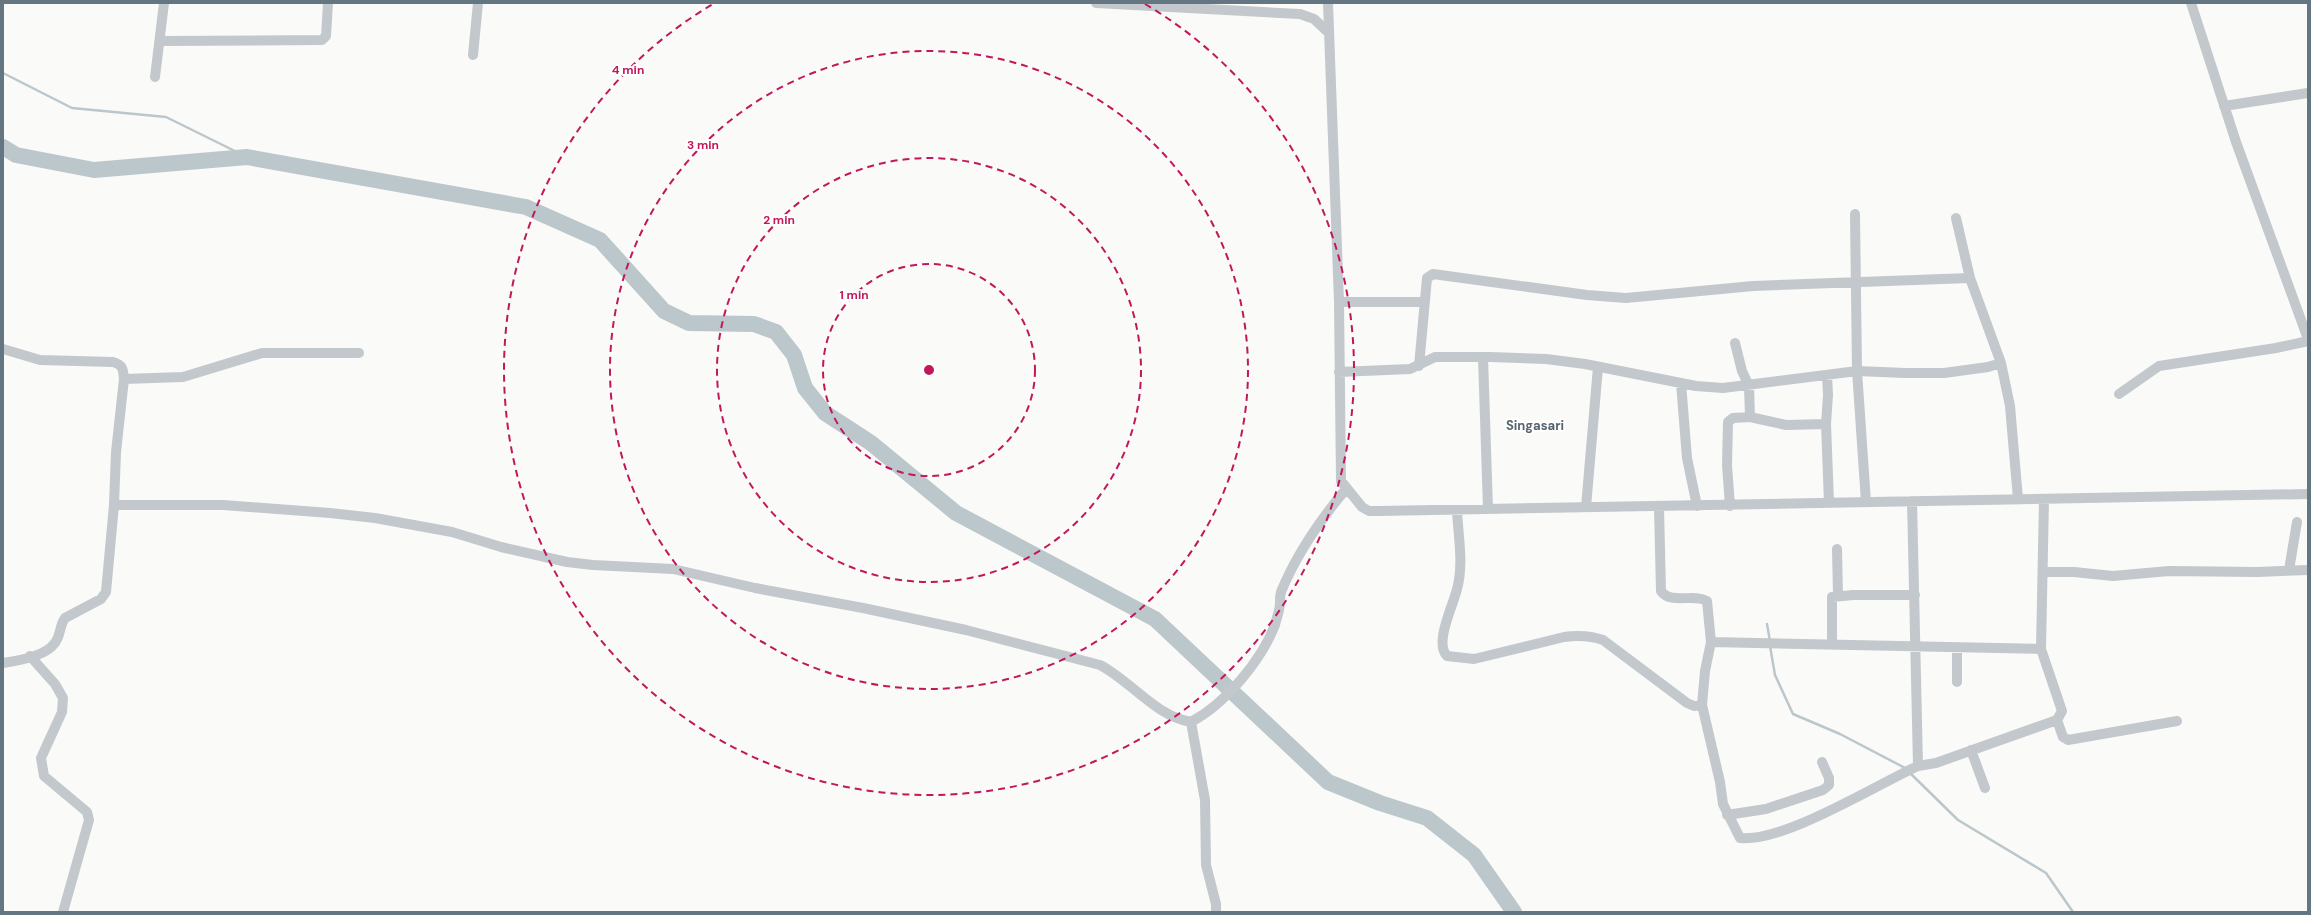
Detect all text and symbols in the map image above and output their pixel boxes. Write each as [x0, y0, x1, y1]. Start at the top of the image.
text: 4 min [612, 62, 644, 78]
text: 3 min [687, 137, 719, 153]
text: 2 min [763, 212, 795, 228]
text: 1 min [839, 287, 869, 303]
centre of rings [922, 363, 936, 377]
district label: Singasari [1506, 417, 1564, 434]

